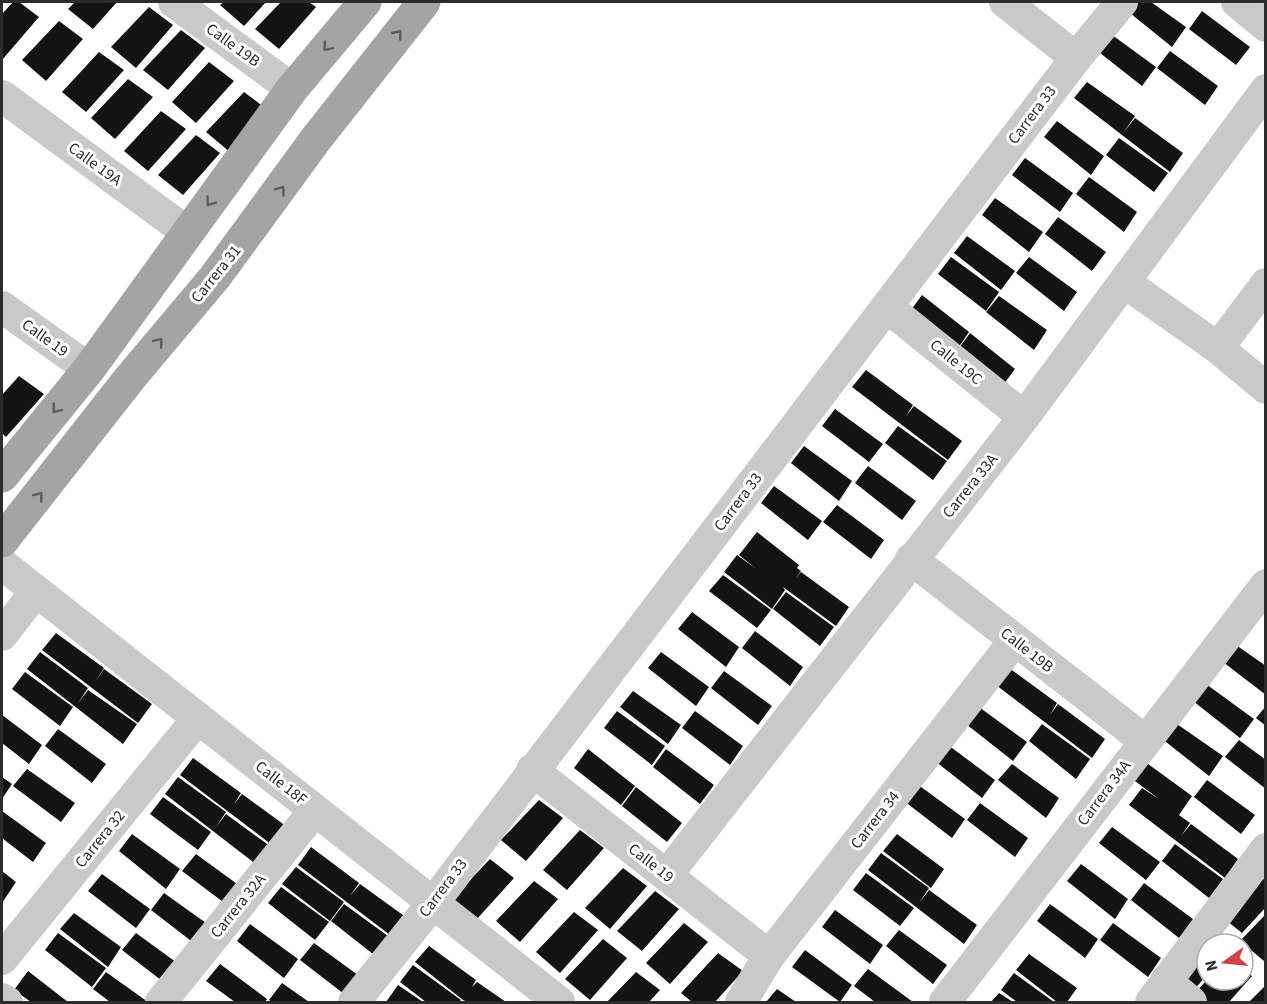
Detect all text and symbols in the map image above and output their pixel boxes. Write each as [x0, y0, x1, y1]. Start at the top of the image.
street label: Calle 19B [202, 18, 264, 72]
one-way arrow [391, 30, 402, 41]
one-way arrow [324, 40, 335, 51]
street label: Carrera 33 [1003, 81, 1061, 149]
street label: Calle 19A [64, 137, 126, 191]
one-way arrow [274, 185, 285, 196]
one-way arrow [206, 196, 217, 207]
street label: Carrera 31 [186, 240, 246, 308]
street label: Calle 19 [17, 314, 73, 362]
street label: Calle 19C [925, 334, 987, 390]
one-way arrow [152, 338, 163, 349]
one-way arrow [52, 402, 63, 413]
street label: Carrera 33A [937, 449, 1003, 523]
street label: Carrera 33 [709, 468, 767, 536]
one-way arrow [31, 492, 42, 503]
street label: Calle 19B [996, 622, 1058, 678]
street label: Carrera 34A [1072, 755, 1136, 830]
street label: Calle 18F [250, 756, 312, 810]
street label: Carrera 34 [845, 786, 905, 854]
street label: Carrera 32 [70, 805, 130, 873]
street label: Calle 19 [624, 838, 678, 888]
street label: Carrera 33 [414, 854, 472, 922]
street label: Carrera 32A [205, 869, 271, 943]
north arrow [1195, 932, 1255, 992]
text: N [1199, 958, 1223, 974]

